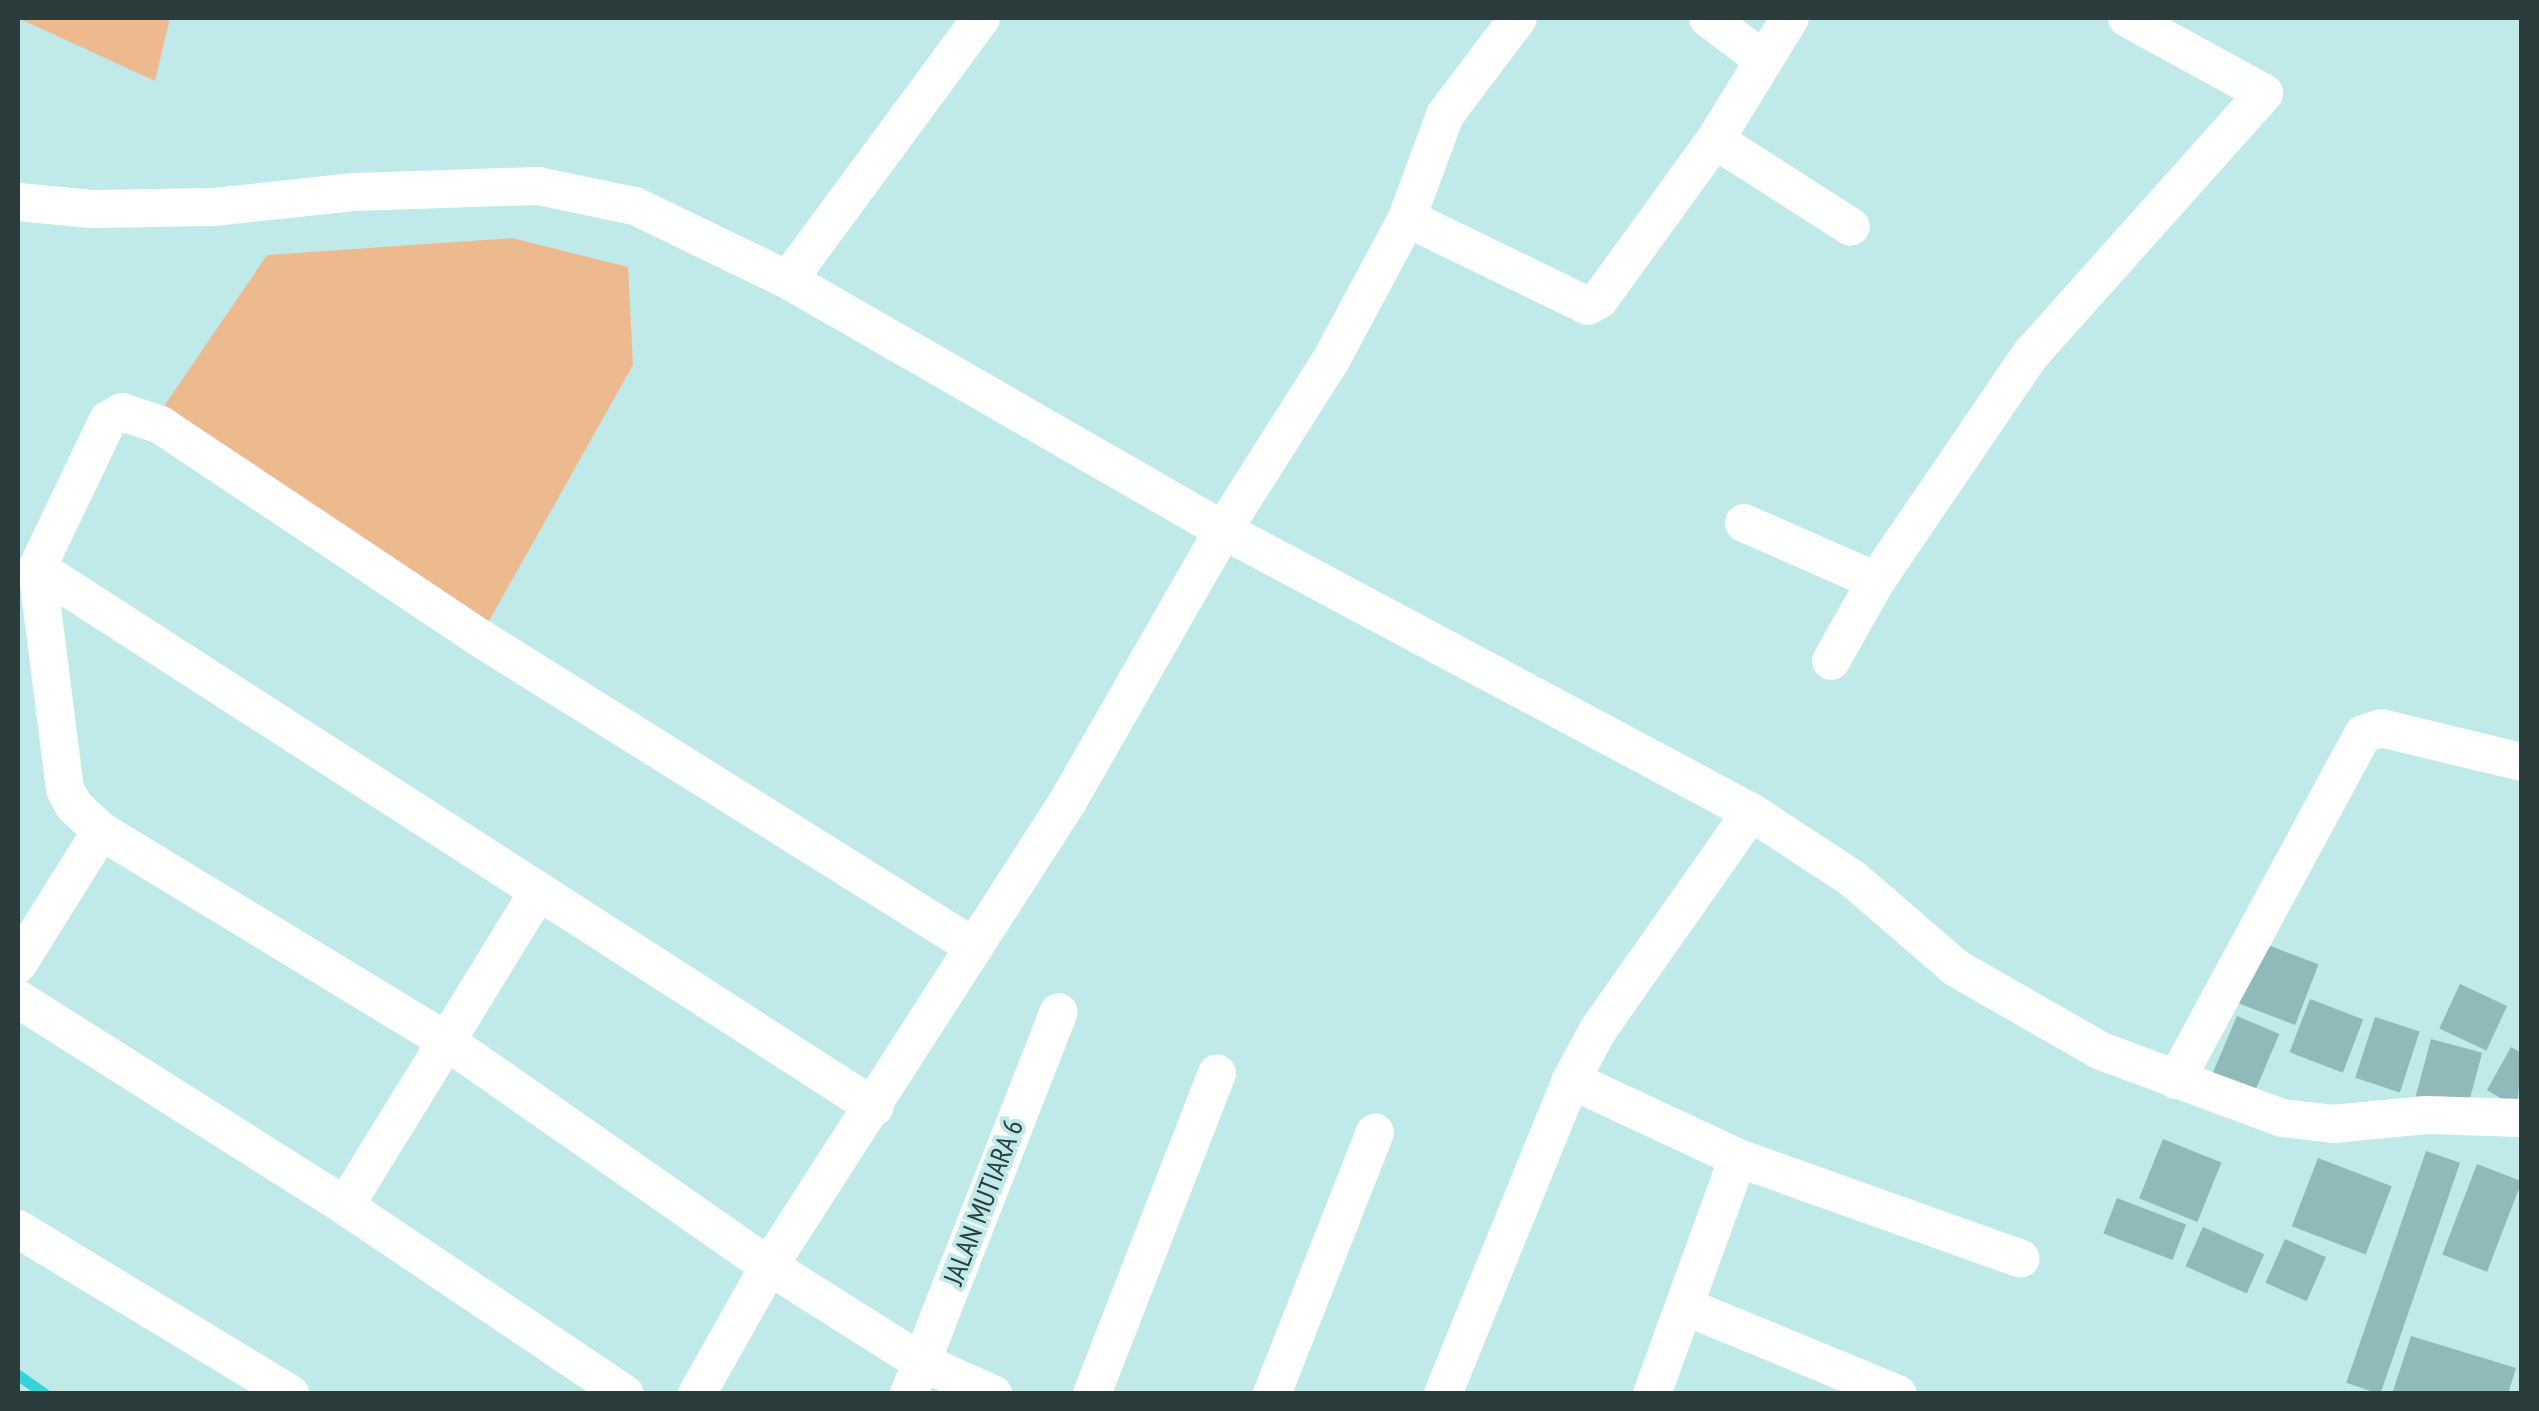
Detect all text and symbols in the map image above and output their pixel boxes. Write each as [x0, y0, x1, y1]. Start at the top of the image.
street label: JALAN MUTIARA 6 [936, 1114, 1030, 1290]

